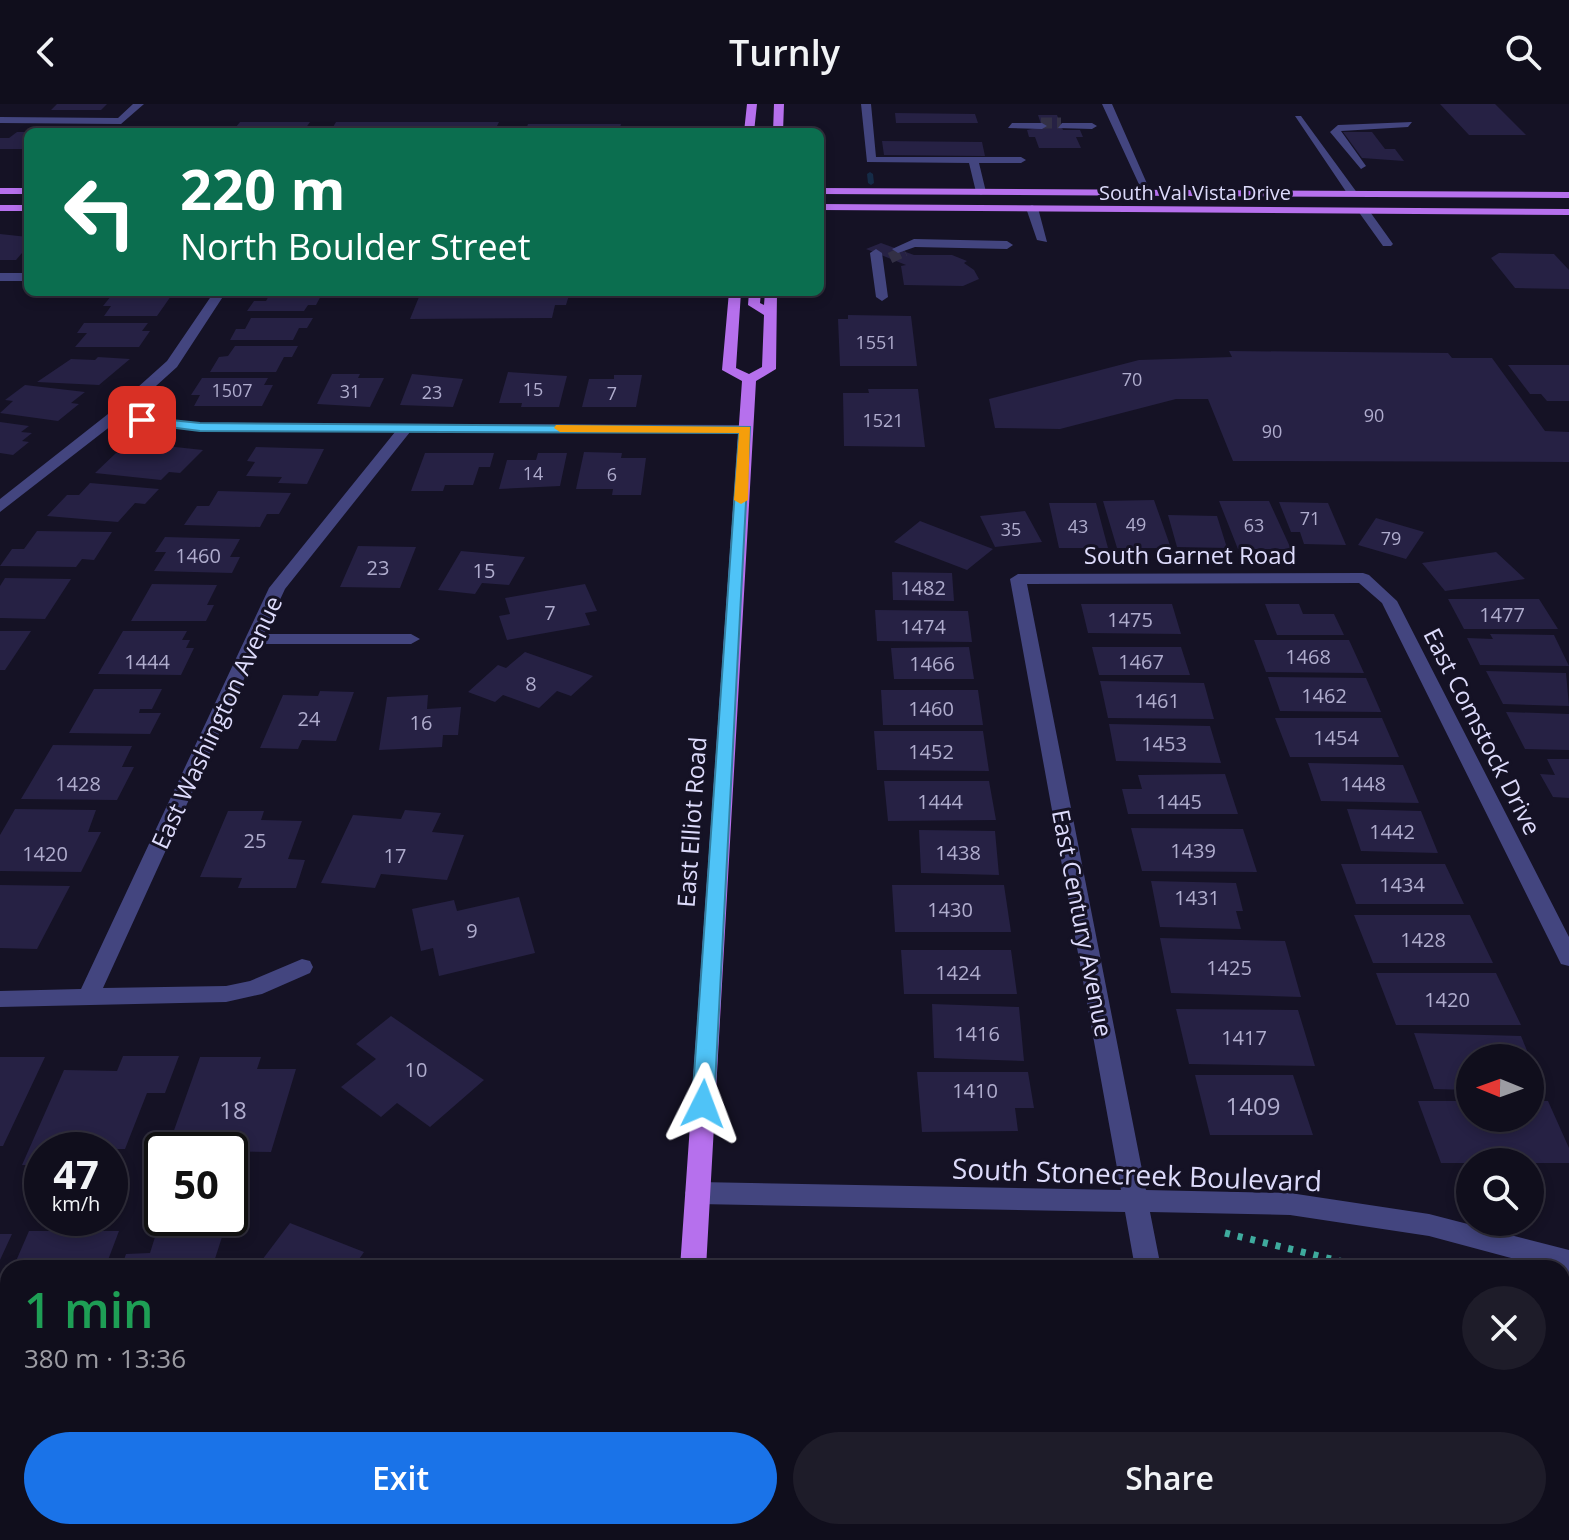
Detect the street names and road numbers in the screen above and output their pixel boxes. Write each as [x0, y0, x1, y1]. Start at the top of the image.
street label: South Val Vista Drive [1099, 179, 1291, 206]
street label: South Garnet Road [1084, 538, 1296, 571]
street label: East Washington Avenue [143, 590, 289, 854]
street label: East Comstock Drive [1417, 622, 1549, 840]
street label: East Elliot Road [669, 736, 713, 908]
street label: East Century Avenue [1045, 806, 1121, 1040]
street label: South Stonecreek Boulevard [951, 1149, 1323, 1199]

